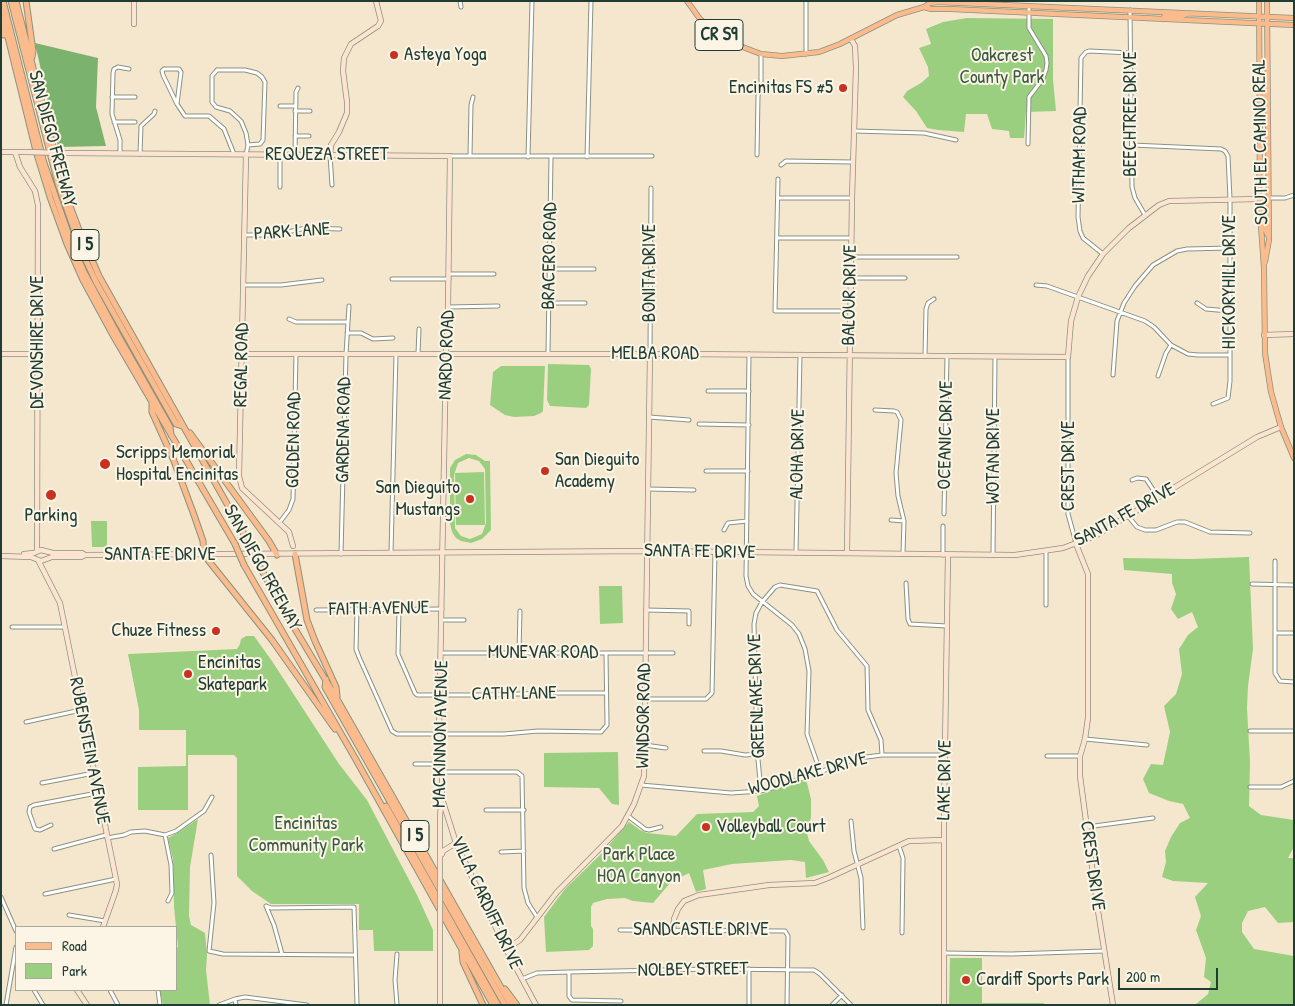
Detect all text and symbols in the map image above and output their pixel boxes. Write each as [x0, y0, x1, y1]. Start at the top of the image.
road number: CR S9 [695, 20, 743, 50]
place label: Asteya Yoga [404, 44, 486, 66]
park label: Oakcrest County Park [960, 45, 1044, 89]
marker: Asteya Yoga [388, 49, 400, 61]
street label: BEECHTREE DRIVE [1120, 51, 1142, 177]
street label: SOUTH EL CAMINO REAL [1248, 59, 1274, 225]
street label: SAN DIEGO FREEWAY [23, 68, 81, 210]
place label: Encinitas FS #5 [729, 77, 833, 99]
marker: Encinitas FS #5 [837, 82, 849, 94]
street label: WITHAM ROAD [1068, 107, 1092, 203]
street label: REQUEZA STREET [265, 144, 389, 166]
street label: BRACERO ROAD [538, 202, 562, 310]
street label: HICKORYHILL DRIVE [1219, 215, 1241, 349]
street label: PARK LANE [253, 218, 331, 246]
street label: BONITA DRIVE [639, 224, 661, 322]
road number: I 5 [71, 230, 99, 260]
street label: BALOUR DRIVE [838, 244, 862, 346]
street label: DEVONSHIRE DRIVE [27, 275, 49, 409]
street label: NARDO ROAD [434, 310, 460, 400]
street label: REGAL ROAD [230, 323, 254, 407]
street label: MELBA ROAD [611, 343, 699, 365]
street label: GARDENA ROAD [332, 377, 356, 483]
street label: OCEANIC DRIVE [934, 380, 958, 490]
street label: GOLDEN ROAD [282, 392, 306, 488]
street label: ALOHA DRIVE [786, 408, 810, 500]
street label: WOTAN DRIVE [983, 408, 1005, 504]
street label: CREST DRIVE [1058, 421, 1080, 511]
place label: Scripps Memorial Hospital Encinitas [116, 442, 238, 486]
place label: San Dieguito Academy [555, 449, 639, 493]
marker: Scripps Memorial Hospital Encinitas [98, 457, 112, 471]
marker: San Dieguito Academy [539, 465, 551, 477]
place label: San Dieguito Mustangs [376, 477, 460, 521]
street label: SANTA FE DRIVE [1071, 478, 1179, 552]
marker: Parking [44, 488, 58, 502]
marker: San Dieguito Mustangs [464, 493, 476, 505]
street label: SAN DIEGO FREEWAY [218, 501, 306, 635]
place label: Parking [24, 505, 78, 527]
street label: SANTA FE DRIVE [644, 540, 756, 564]
street label: SANTA FE DRIVE [104, 544, 216, 566]
street label: FAITH AVENUE [329, 597, 429, 621]
place label: Chuze Fitness [111, 620, 206, 642]
marker: Chuze Fitness [210, 625, 222, 637]
street label: GREENLAKE DRIVE [743, 633, 771, 759]
street label: MUNEVAR ROAD [488, 642, 598, 664]
place label: Encinitas Skatepark [198, 652, 267, 696]
street label: MACKINNON AVENUE [428, 660, 454, 808]
street label: WINDSOR ROAD [632, 663, 656, 769]
marker: Encinitas Skatepark [182, 668, 194, 680]
street label: RUBENSTEIN AVENUE [64, 675, 114, 827]
street label: CATHY LANE [471, 682, 557, 706]
street label: LAKE DRIVE [933, 740, 957, 820]
street label: WOODLAKE DRIVE [746, 747, 870, 801]
park label: Encinitas Community Park [248, 813, 364, 857]
place label: Volleyball Court [716, 816, 825, 838]
road number: I 5 [401, 820, 429, 851]
street label: CREST DRIVE [1074, 820, 1110, 912]
marker: Volleyball Court [700, 821, 712, 833]
street label: VILLA CARDIFF DRIVE [445, 833, 527, 973]
park label: Park Place HOA Canyon [597, 844, 681, 888]
street label: SANDCASTLE DRIVE [633, 919, 769, 941]
legend [15, 926, 178, 991]
text: Road [62, 935, 87, 956]
street label: NOLBEY STREET [638, 958, 748, 982]
scale bar [1120, 958, 1220, 990]
text: Park [62, 960, 87, 981]
text: 200 m [1126, 966, 1160, 987]
place label: Cardiff Sports Park [976, 969, 1109, 991]
marker: Cardiff Sports Park [960, 974, 972, 986]

